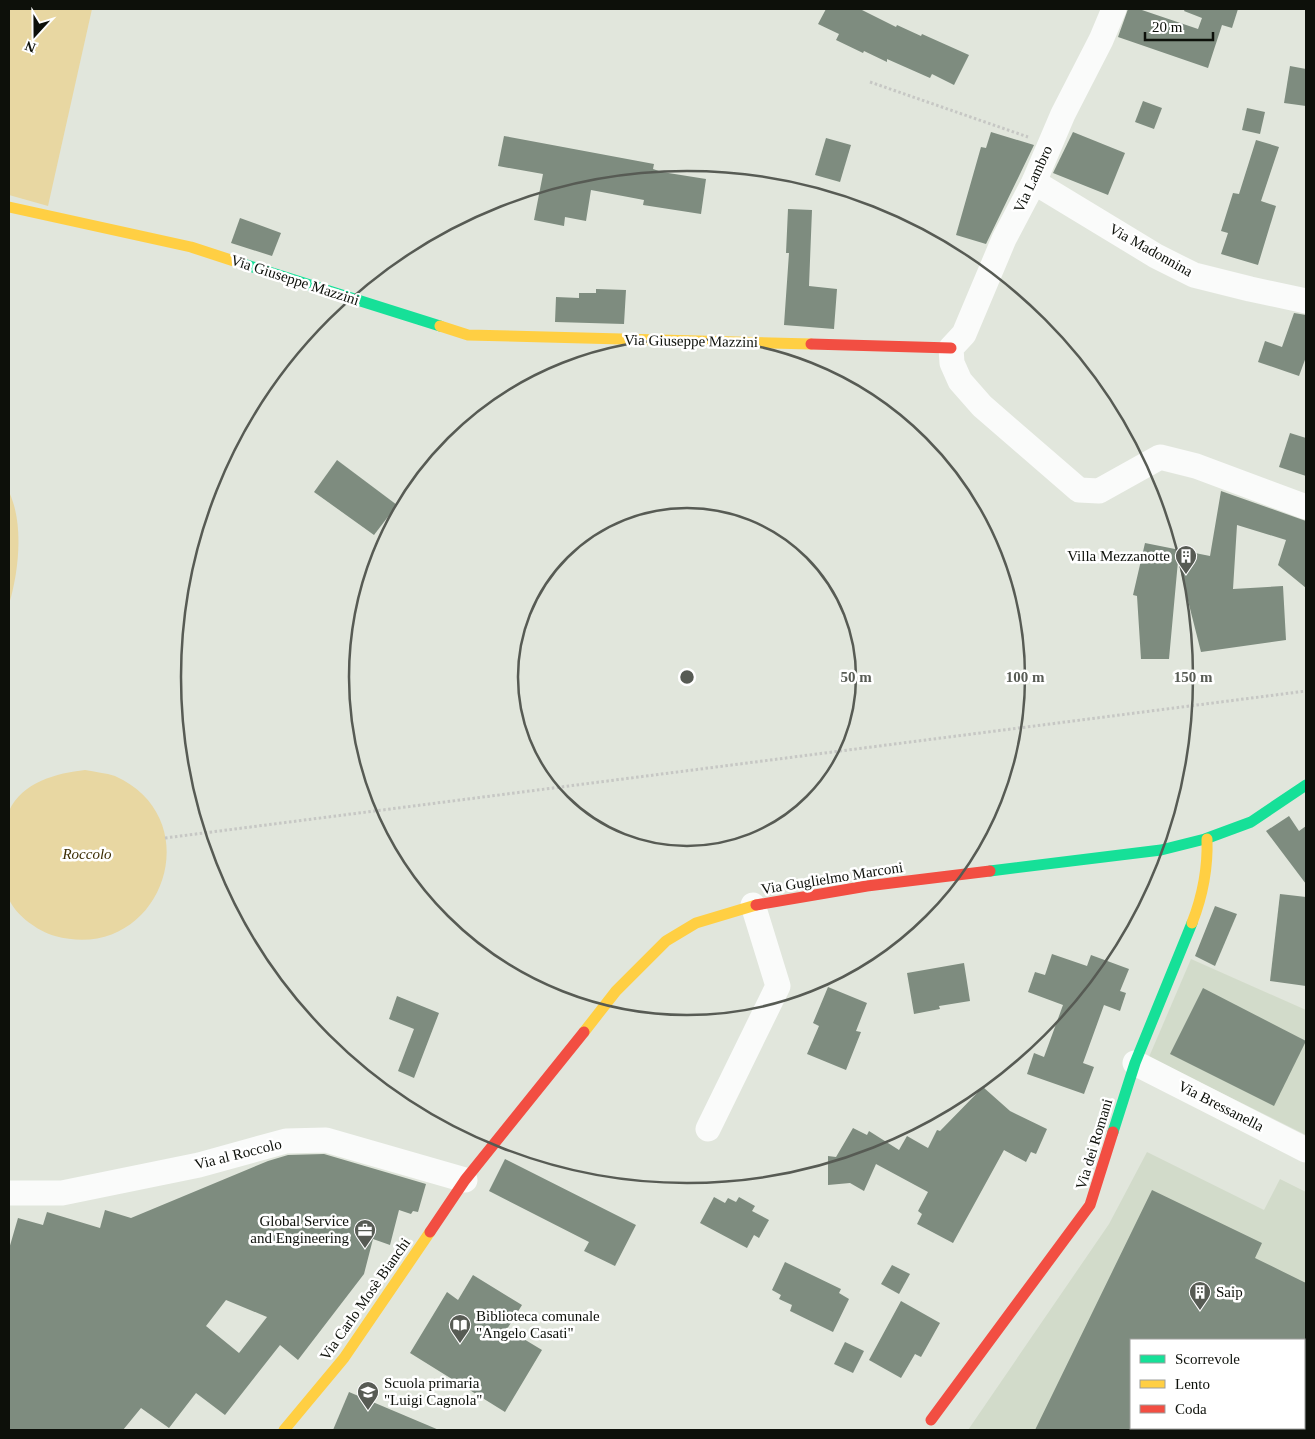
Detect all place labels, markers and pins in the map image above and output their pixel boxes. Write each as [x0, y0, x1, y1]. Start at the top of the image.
building icon: Villa Mezzanotte [1174, 544, 1198, 575]
place label: Villa Mezzanotte [1067, 548, 1170, 564]
centre of rings [678, 668, 696, 686]
place label: Global Service and Engineering [250, 1213, 349, 1246]
office icon: Global Service and Engineering [353, 1218, 377, 1249]
building icon: Saip [1188, 1280, 1212, 1311]
place label: Saip [1216, 1284, 1243, 1300]
place label: Biblioteca comunale "Angelo Casati" [476, 1308, 600, 1341]
library icon: Biblioteca comunale "Angelo Casati" [448, 1313, 472, 1344]
place label: Scuola primaria "Luigi Cagnola" [384, 1375, 482, 1408]
school or university icon: Scuola primaria "Luigi Cagnola" [356, 1380, 380, 1411]

